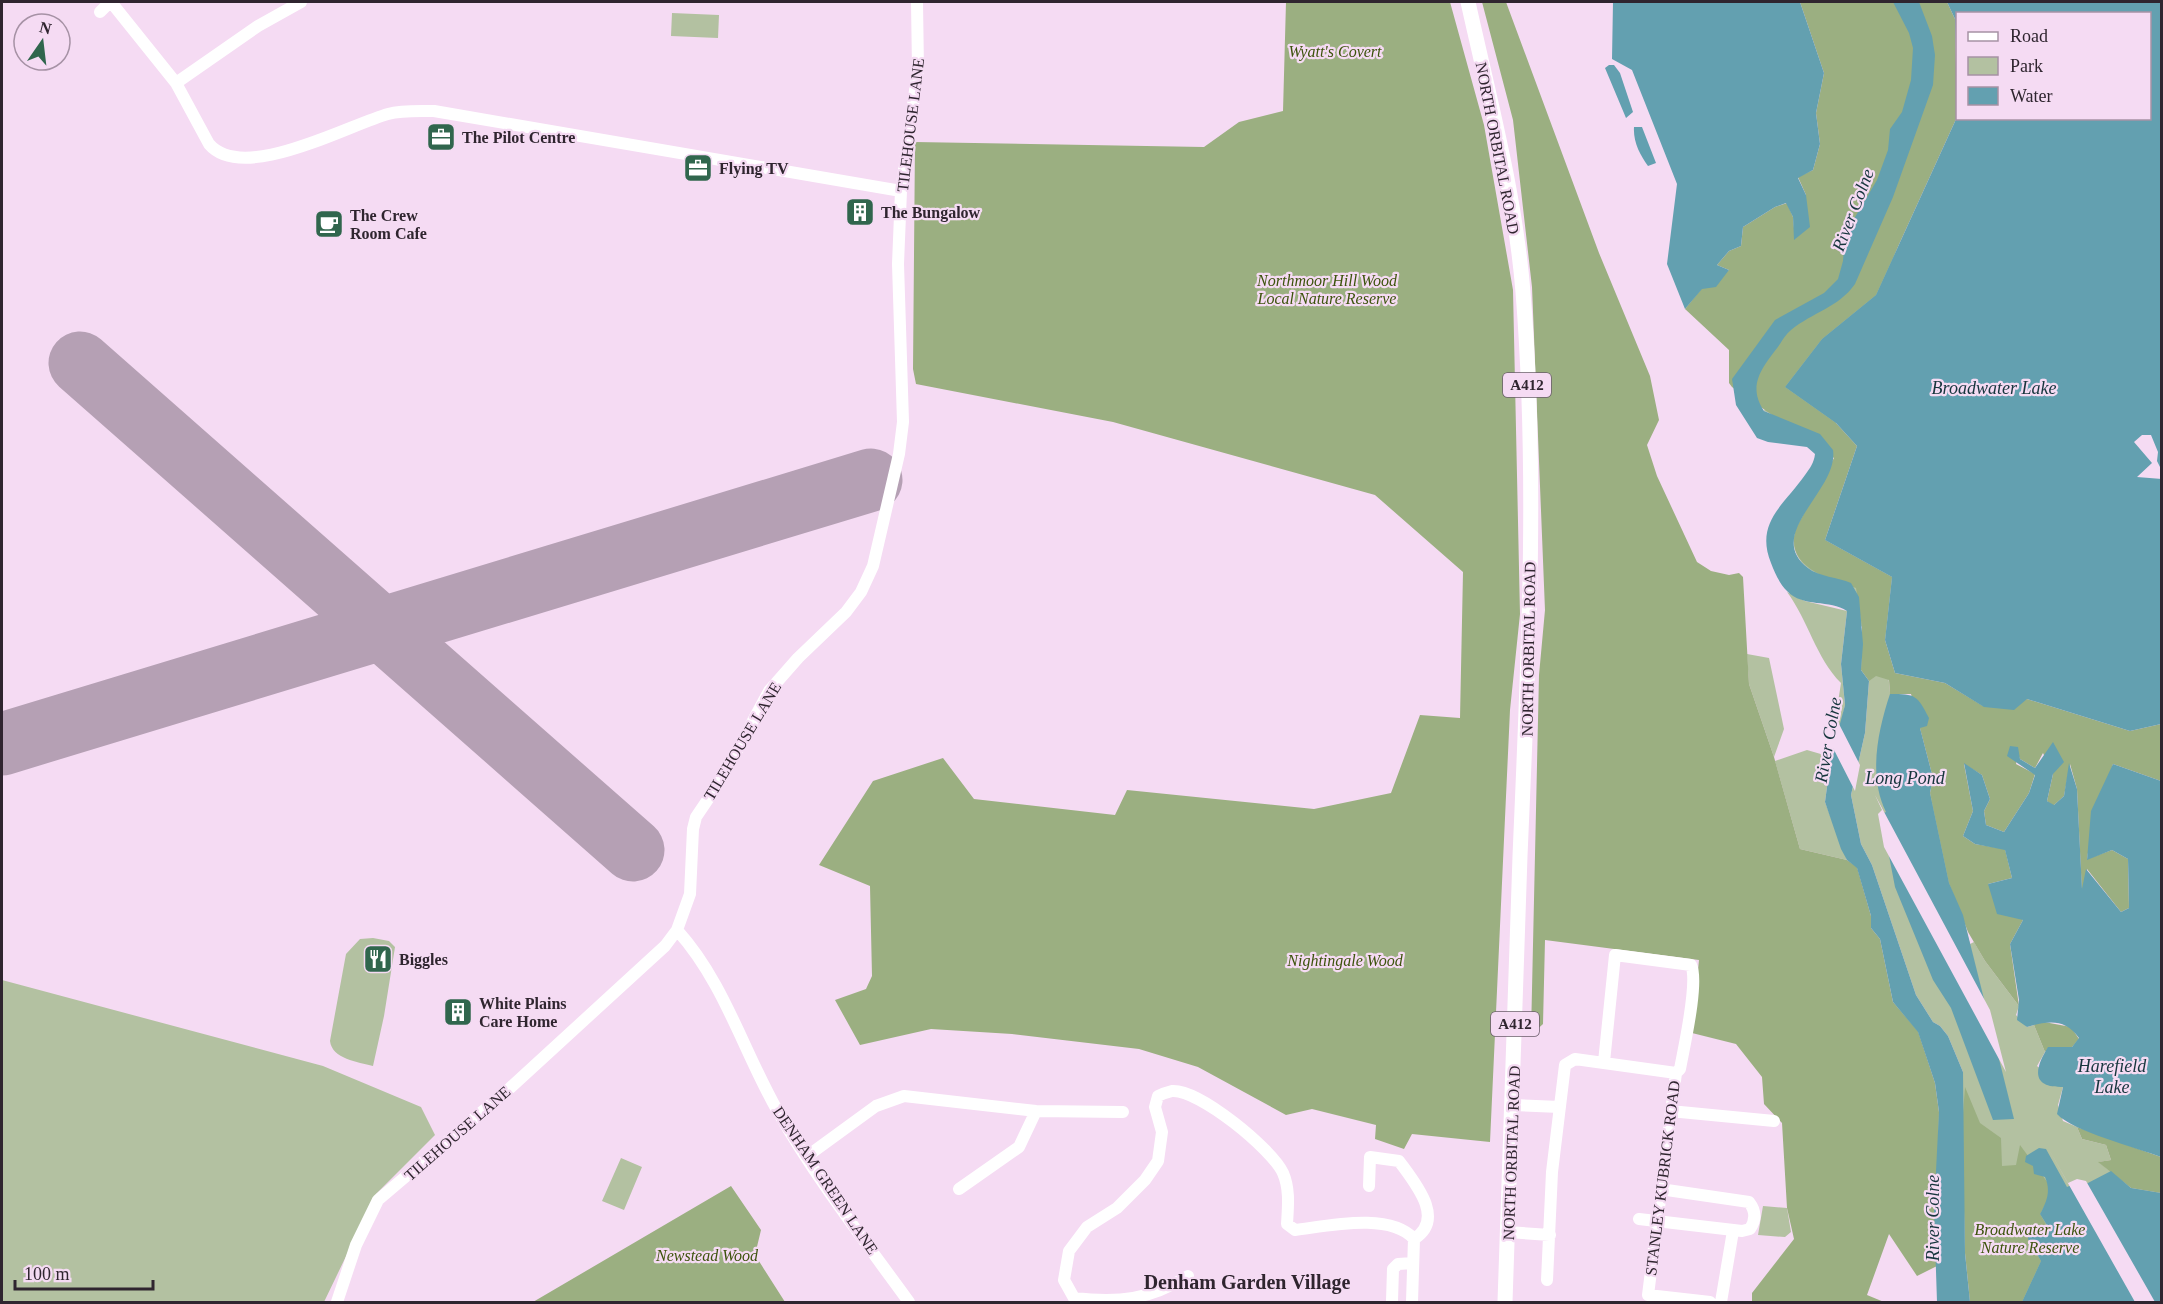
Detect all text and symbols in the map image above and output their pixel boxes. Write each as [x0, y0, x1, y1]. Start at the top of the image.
north arrow [12, 12, 72, 72]
legend [1956, 12, 2151, 120]
text: N [38, 18, 54, 38]
text: Road [2010, 26, 2048, 46]
park label: Wyatt's Covert [1288, 43, 1382, 61]
text: Park [2010, 56, 2043, 76]
street label: TILEHOUSE LANE [894, 57, 927, 193]
street label: NORTH ORBITAL ROAD [1472, 61, 1523, 236]
text: Water [2010, 86, 2053, 106]
office icon: The Pilot Centre [425, 121, 457, 153]
place label: The Pilot Centre [462, 129, 575, 146]
office icon: Flying TV [682, 152, 714, 184]
place label: Flying TV [719, 160, 789, 178]
water label: River Colne [1828, 166, 1878, 255]
building icon: The Bungalow [844, 196, 876, 228]
place label: The Bungalow [881, 204, 981, 222]
place label: The Crew Room Cafe [350, 207, 427, 242]
cafe icon: The Crew Room Cafe [313, 208, 345, 240]
park label: Northmoor Hill Wood Local Nature Reserve [1256, 272, 1398, 307]
road number: A412 [1503, 373, 1551, 397]
water label: Broadwater Lake [1932, 378, 2056, 398]
street label: NORTH ORBITAL ROAD [1518, 561, 1539, 737]
street label: TILEHOUSE LANE [700, 679, 784, 803]
water label: River Colne [1810, 696, 1845, 785]
water label: Long Pond [1864, 768, 1946, 788]
restaurant icon: Biggles [362, 943, 394, 975]
place label: Biggles [399, 951, 448, 969]
park label: Nightingale Wood [1286, 952, 1404, 970]
place label: White Plains Care Home [479, 995, 567, 1030]
building icon: White Plains Care Home [442, 996, 474, 1028]
road number: A412 [1491, 1012, 1539, 1036]
water label: Harefield Lake [2077, 1056, 2147, 1097]
street label: NORTH ORBITAL ROAD [1500, 1065, 1523, 1241]
street label: STANLEY KUBRICK ROAD [1642, 1080, 1683, 1277]
street label: TILEHOUSE LANE [401, 1083, 514, 1184]
street label: DENHAM GREEN LANE [770, 1103, 881, 1257]
water label: River Colne [1923, 1175, 1943, 1262]
park label: Broadwater Lake Nature Reserve [1975, 1221, 2085, 1256]
park label: Newstead Wood [655, 1247, 759, 1264]
scale bar [15, 1253, 153, 1291]
text: 100 m [24, 1264, 70, 1284]
district label: Denham Garden Village [1144, 1271, 1350, 1294]

